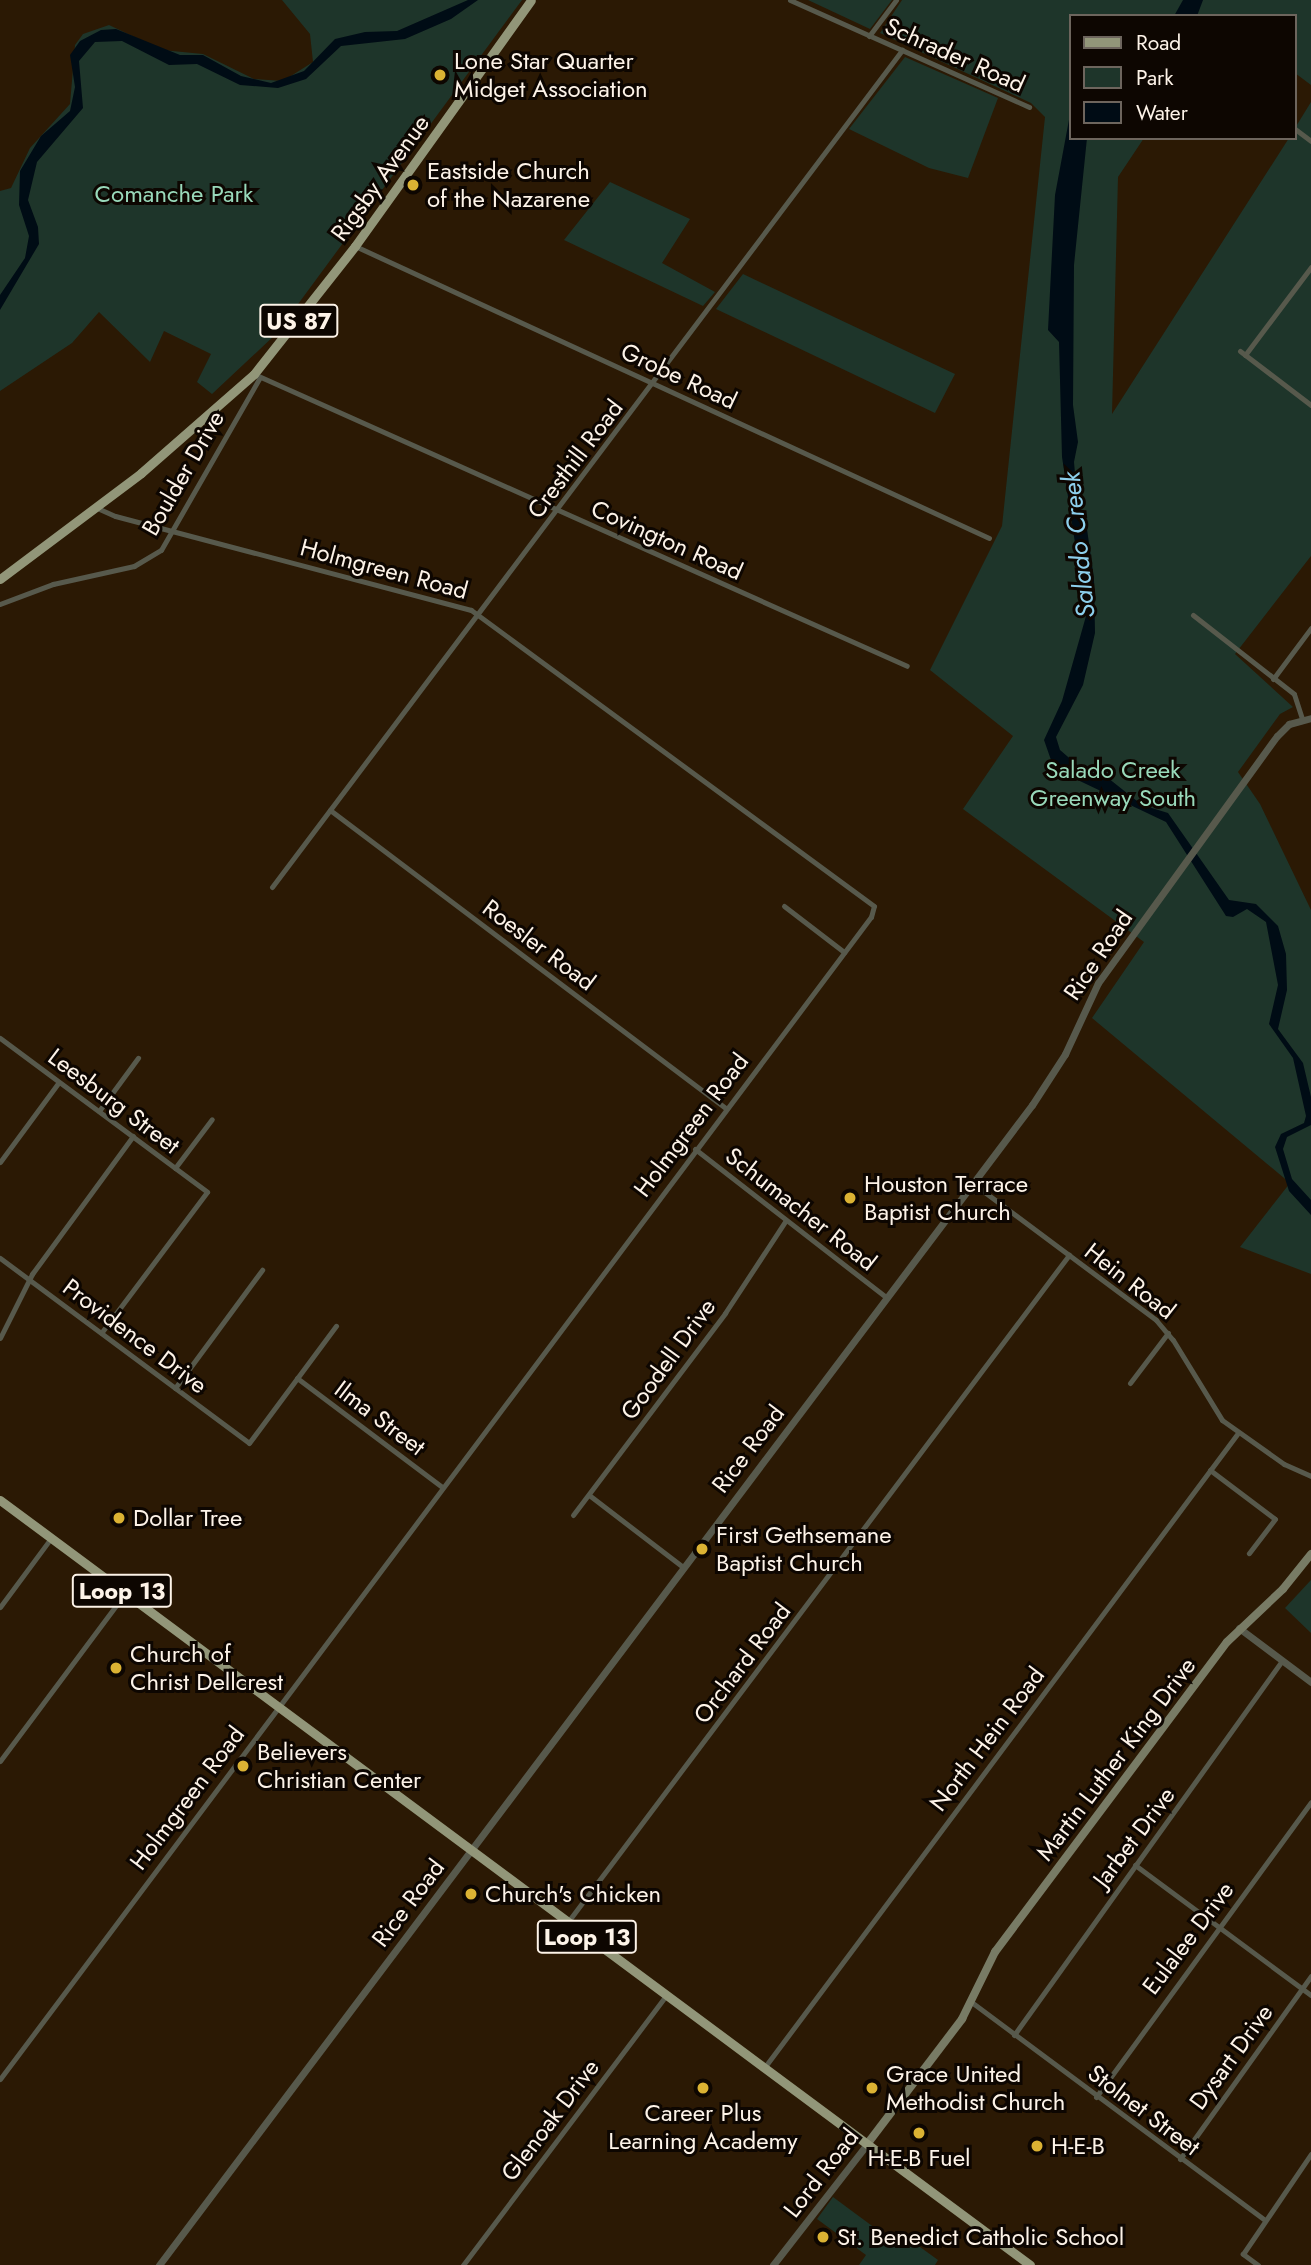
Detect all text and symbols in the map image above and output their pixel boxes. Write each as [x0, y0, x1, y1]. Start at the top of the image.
street label: Schrader Road [881, 11, 1029, 99]
legend [1070, 14, 1297, 140]
text: Road [1136, 28, 1181, 58]
place label: Lone Star Quarter Midget Association [454, 47, 648, 103]
text: Park [1136, 63, 1173, 93]
marker: Lone Star Quarter Midget Association [432, 67, 448, 83]
text: Water [1136, 98, 1188, 128]
street label: Rigsby Avenue [325, 109, 435, 247]
place label: Eastside Church of the Nazarene [427, 157, 590, 213]
marker: Eastside Church of the Nazarene [405, 177, 421, 193]
park label: Comanche Park [95, 180, 253, 208]
road number: US 87 [259, 302, 339, 340]
street label: Grobe Road [616, 337, 742, 415]
street label: Cresthill Road [521, 394, 629, 524]
street label: Boulder Drive [136, 405, 230, 541]
water label: Salado Creek [1056, 470, 1102, 620]
street label: Covington Road [587, 494, 747, 586]
street label: Holmgreen Road [297, 533, 471, 605]
park label: Salado Creek Greenway South [1030, 756, 1196, 812]
street label: Roesler Road [477, 893, 601, 997]
street label: Rice Road [1057, 904, 1139, 1006]
street label: Leesburg Street [42, 1042, 186, 1160]
street label: Holmgreen Road [628, 1048, 754, 1202]
street label: Schumacher Road [720, 1141, 882, 1277]
place label: Houston Terrace Baptist Church [864, 1170, 1028, 1226]
marker: Houston Terrace Baptist Church [842, 1190, 858, 1206]
street label: Hein Road [1079, 1237, 1181, 1325]
street label: Providence Drive [57, 1272, 213, 1400]
street label: Goodell Drive [614, 1293, 722, 1425]
street label: Ilma Street [329, 1375, 431, 1461]
street label: Rice Road [706, 1399, 790, 1499]
place label: Dollar Tree [133, 1504, 242, 1532]
marker: Dollar Tree [111, 1510, 127, 1526]
place label: First Gethsemane Baptist Church [716, 1521, 892, 1577]
marker: First Gethsemane Baptist Church [694, 1541, 710, 1557]
road number: Loop 13 [71, 1572, 173, 1610]
street label: Orchard Road [687, 1597, 797, 1729]
place label: Church of Christ Dellcrest [130, 1640, 283, 1696]
street label: Martin Luther King Drive [1030, 1652, 1202, 1866]
marker: Church of Christ Dellcrest [108, 1660, 124, 1676]
street label: North Hein Road [923, 1661, 1051, 1817]
street label: Holmgreen Road [124, 1721, 250, 1875]
place label: Believers Christian Center [257, 1738, 421, 1794]
marker: Believers Christian Center [235, 1758, 251, 1774]
street label: Jarbet Drive [1087, 1781, 1181, 1893]
street label: Rice Road [366, 1853, 450, 1953]
street label: Eulalee Drive [1136, 1876, 1240, 2000]
place label: Church's Chicken [485, 1880, 661, 1908]
marker: Church's Chicken [463, 1886, 479, 1902]
road number: Loop 13 [536, 1918, 638, 1956]
street label: Dysart Drive [1183, 1999, 1279, 2115]
street label: Glenoak Drive [495, 2053, 605, 2187]
street label: Stolnet Street [1082, 2059, 1206, 2161]
place label: Grace United Methodist Church [886, 2060, 1065, 2116]
marker: Career Plus Learning Academy [695, 2080, 711, 2096]
marker: Grace United Methodist Church [864, 2080, 880, 2096]
place label: Career Plus Learning Academy [608, 2099, 798, 2155]
street label: Lord Road [777, 2123, 865, 2223]
marker: H-E-B Fuel [911, 2125, 927, 2141]
place label: H-E-B [1051, 2132, 1105, 2160]
marker: H-E-B [1029, 2138, 1045, 2154]
place label: H-E-B Fuel [867, 2144, 971, 2172]
place label: St. Benedict Catholic School [837, 2223, 1124, 2251]
marker: St. Benedict Catholic School [815, 2229, 831, 2245]

